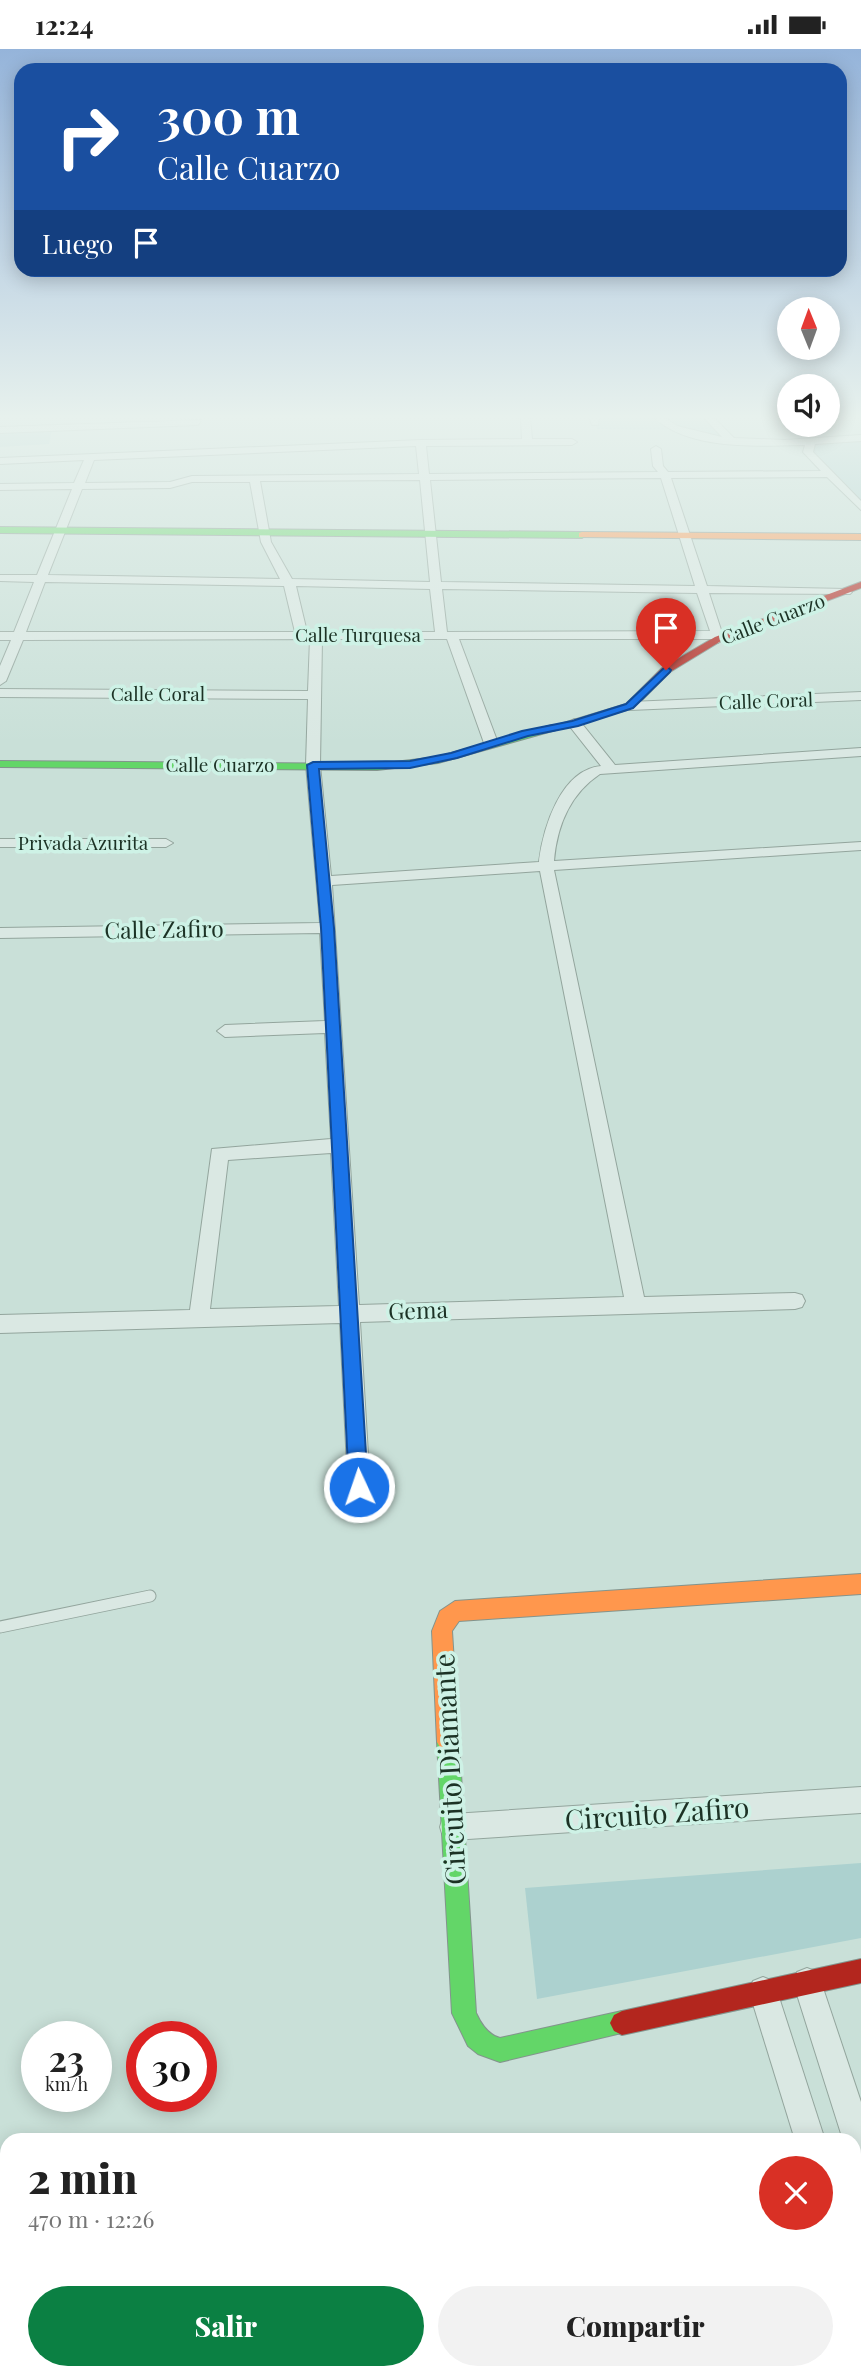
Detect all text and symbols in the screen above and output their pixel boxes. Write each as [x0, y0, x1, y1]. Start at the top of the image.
text: 12:24 [35, 7, 93, 42]
text: 300 m [157, 82, 300, 147]
icon: right [42, 91, 133, 182]
text: Calle Cuarzo [157, 145, 341, 188]
icon: arrive [127, 224, 165, 262]
text: Luego [42, 226, 113, 261]
north arrow [777, 297, 840, 361]
map controls [777, 297, 840, 437]
button: sound [777, 374, 840, 437]
street label: Calle Cuarzo [717, 586, 828, 650]
pin [636, 598, 696, 670]
icon: arrive [647, 609, 685, 647]
street label: Calle Turquesa [295, 621, 422, 647]
street label: Calle Coral [111, 680, 206, 706]
street label: Calle Coral [718, 685, 814, 715]
street label: Calle Cuarzo [165, 751, 275, 777]
street label: Privada Azurita [18, 829, 149, 855]
street label: Calle Zafiro [104, 912, 224, 945]
street label: Gema [388, 1293, 449, 1326]
position arrow [322, 1450, 396, 1524]
street label: Circuito Diamante [424, 1652, 473, 1886]
street label: Circuito Zafiro [563, 1788, 750, 1837]
speed limit sign: 30 [126, 2021, 217, 2112]
text: 23 [49, 2034, 84, 2081]
text: km/h [45, 2072, 88, 2096]
text: 2 min [28, 2149, 137, 2205]
button: close [759, 2156, 833, 2230]
text: 470 m · 12:26 [28, 2203, 154, 2234]
button: Salir [28, 2286, 424, 2366]
button: Compartir [438, 2286, 833, 2366]

